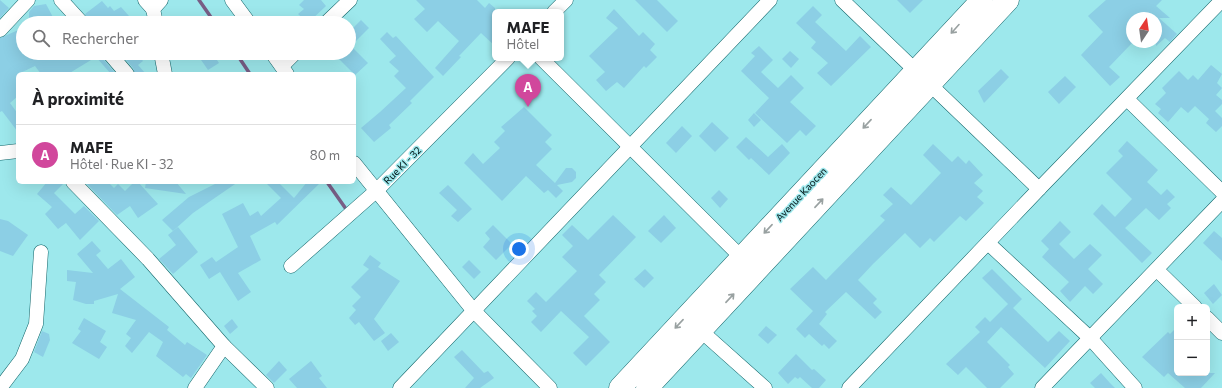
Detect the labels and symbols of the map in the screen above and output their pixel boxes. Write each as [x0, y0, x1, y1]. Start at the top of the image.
north arrow [1126, 12, 1162, 48]
one-way arrow [951, 24, 960, 34]
pin: A [515, 74, 541, 107]
one-way arrow [862, 119, 872, 129]
street label: Rue KI - 32 [381, 143, 424, 186]
street label: Avenue Kaocen [773, 165, 829, 223]
one-way arrow [814, 198, 824, 208]
one-way arrow [763, 224, 773, 234]
your location [509, 239, 529, 259]
one-way arrow [726, 293, 735, 303]
one-way arrow [675, 319, 684, 329]

